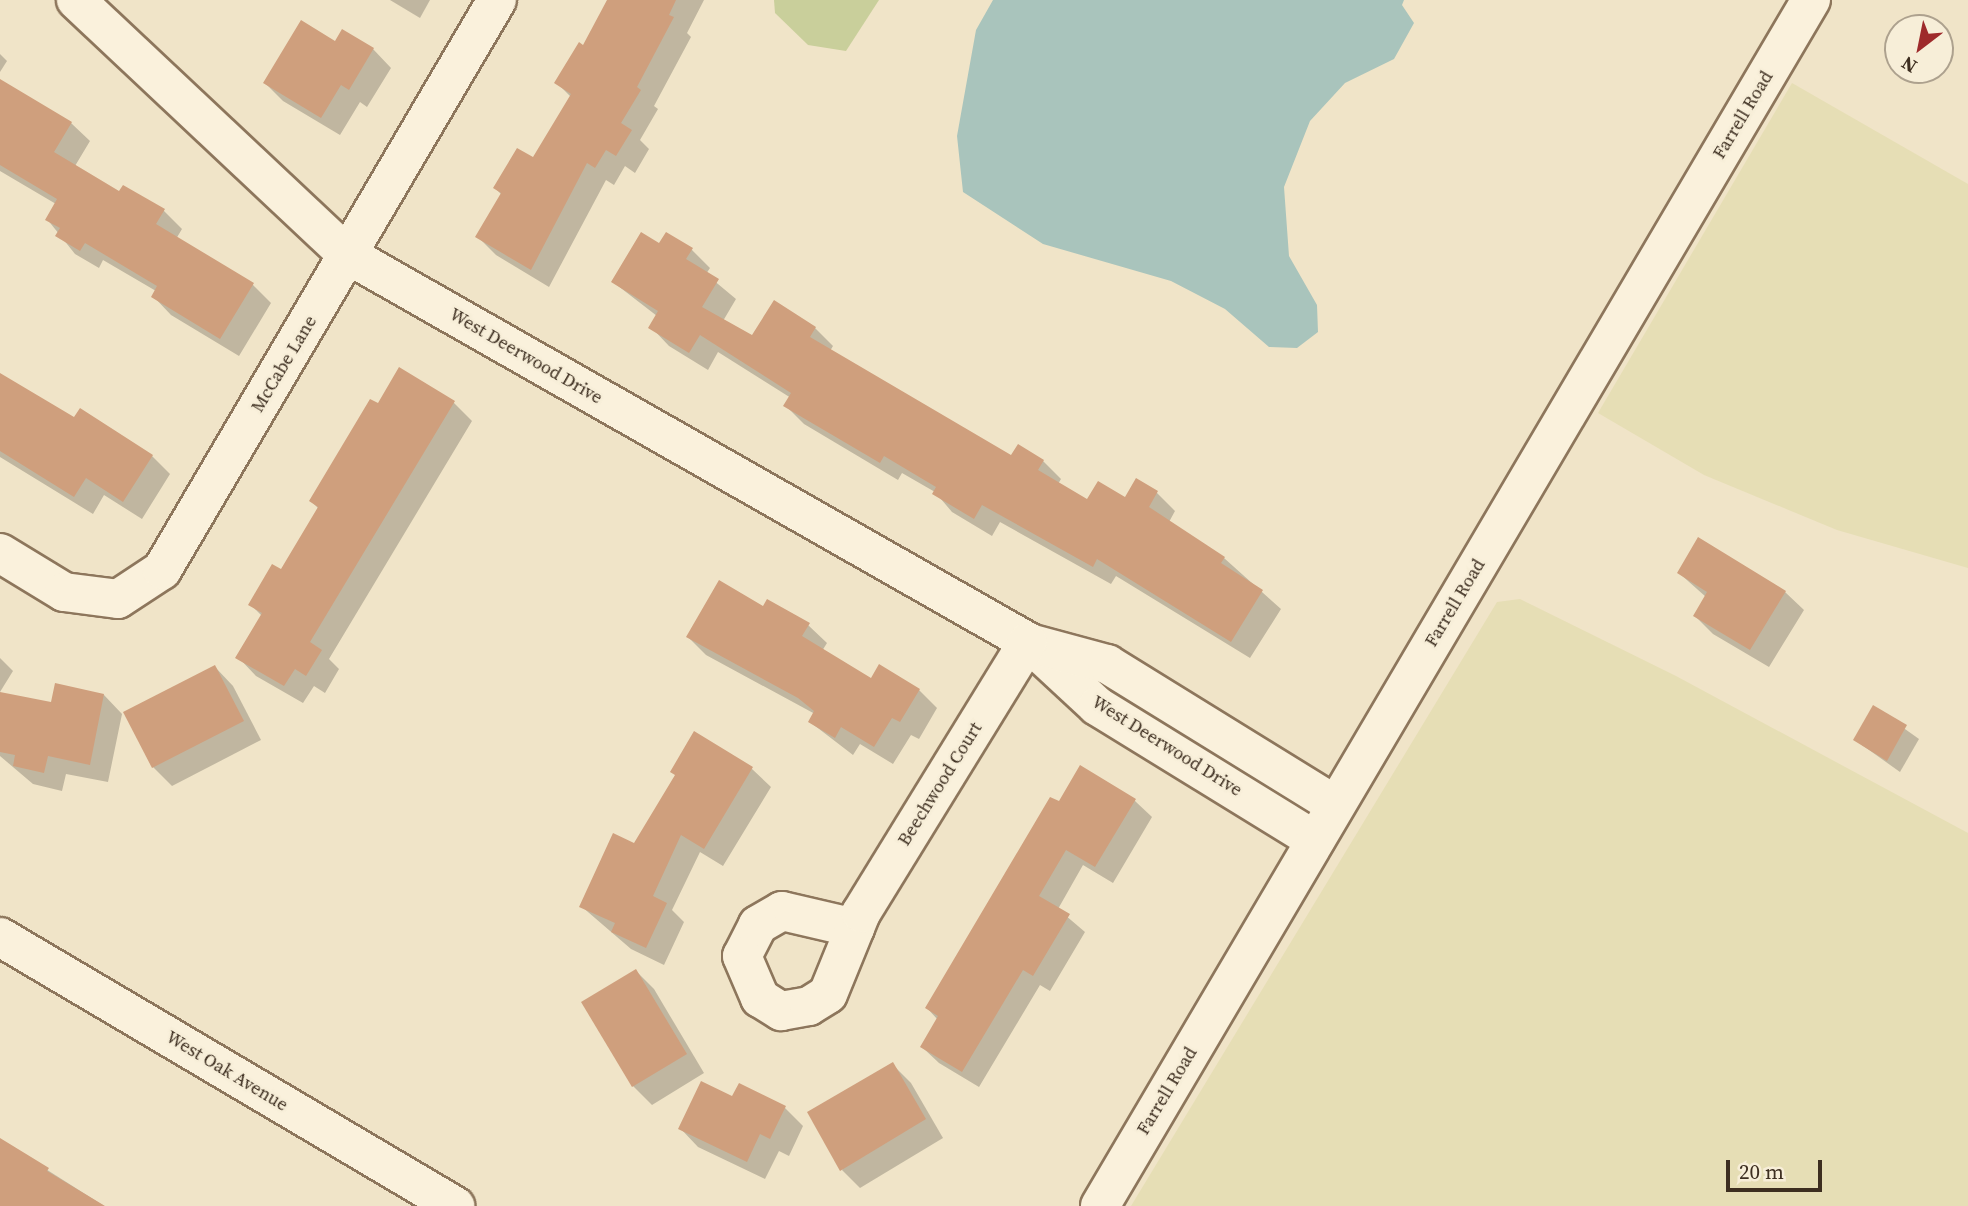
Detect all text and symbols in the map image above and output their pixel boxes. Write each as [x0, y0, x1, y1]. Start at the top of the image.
north arrow [1884, 14, 1954, 84]
text: N [1896, 50, 1922, 80]
street label: Farrell Road [1708, 67, 1778, 163]
street label: West Deerwood Drive [446, 303, 606, 409]
street label: McCabe Lane [247, 312, 321, 416]
street label: Farrell Road [1420, 555, 1490, 651]
street label: West Deerwood Drive [1088, 691, 1246, 801]
street label: Beechwood Court [893, 718, 987, 850]
street label: West Oak Avenue [162, 1026, 292, 1116]
street label: Farrell Road [1132, 1043, 1202, 1139]
scale bar [1730, 1146, 1826, 1190]
text: 20 m [1739, 1157, 1784, 1186]

